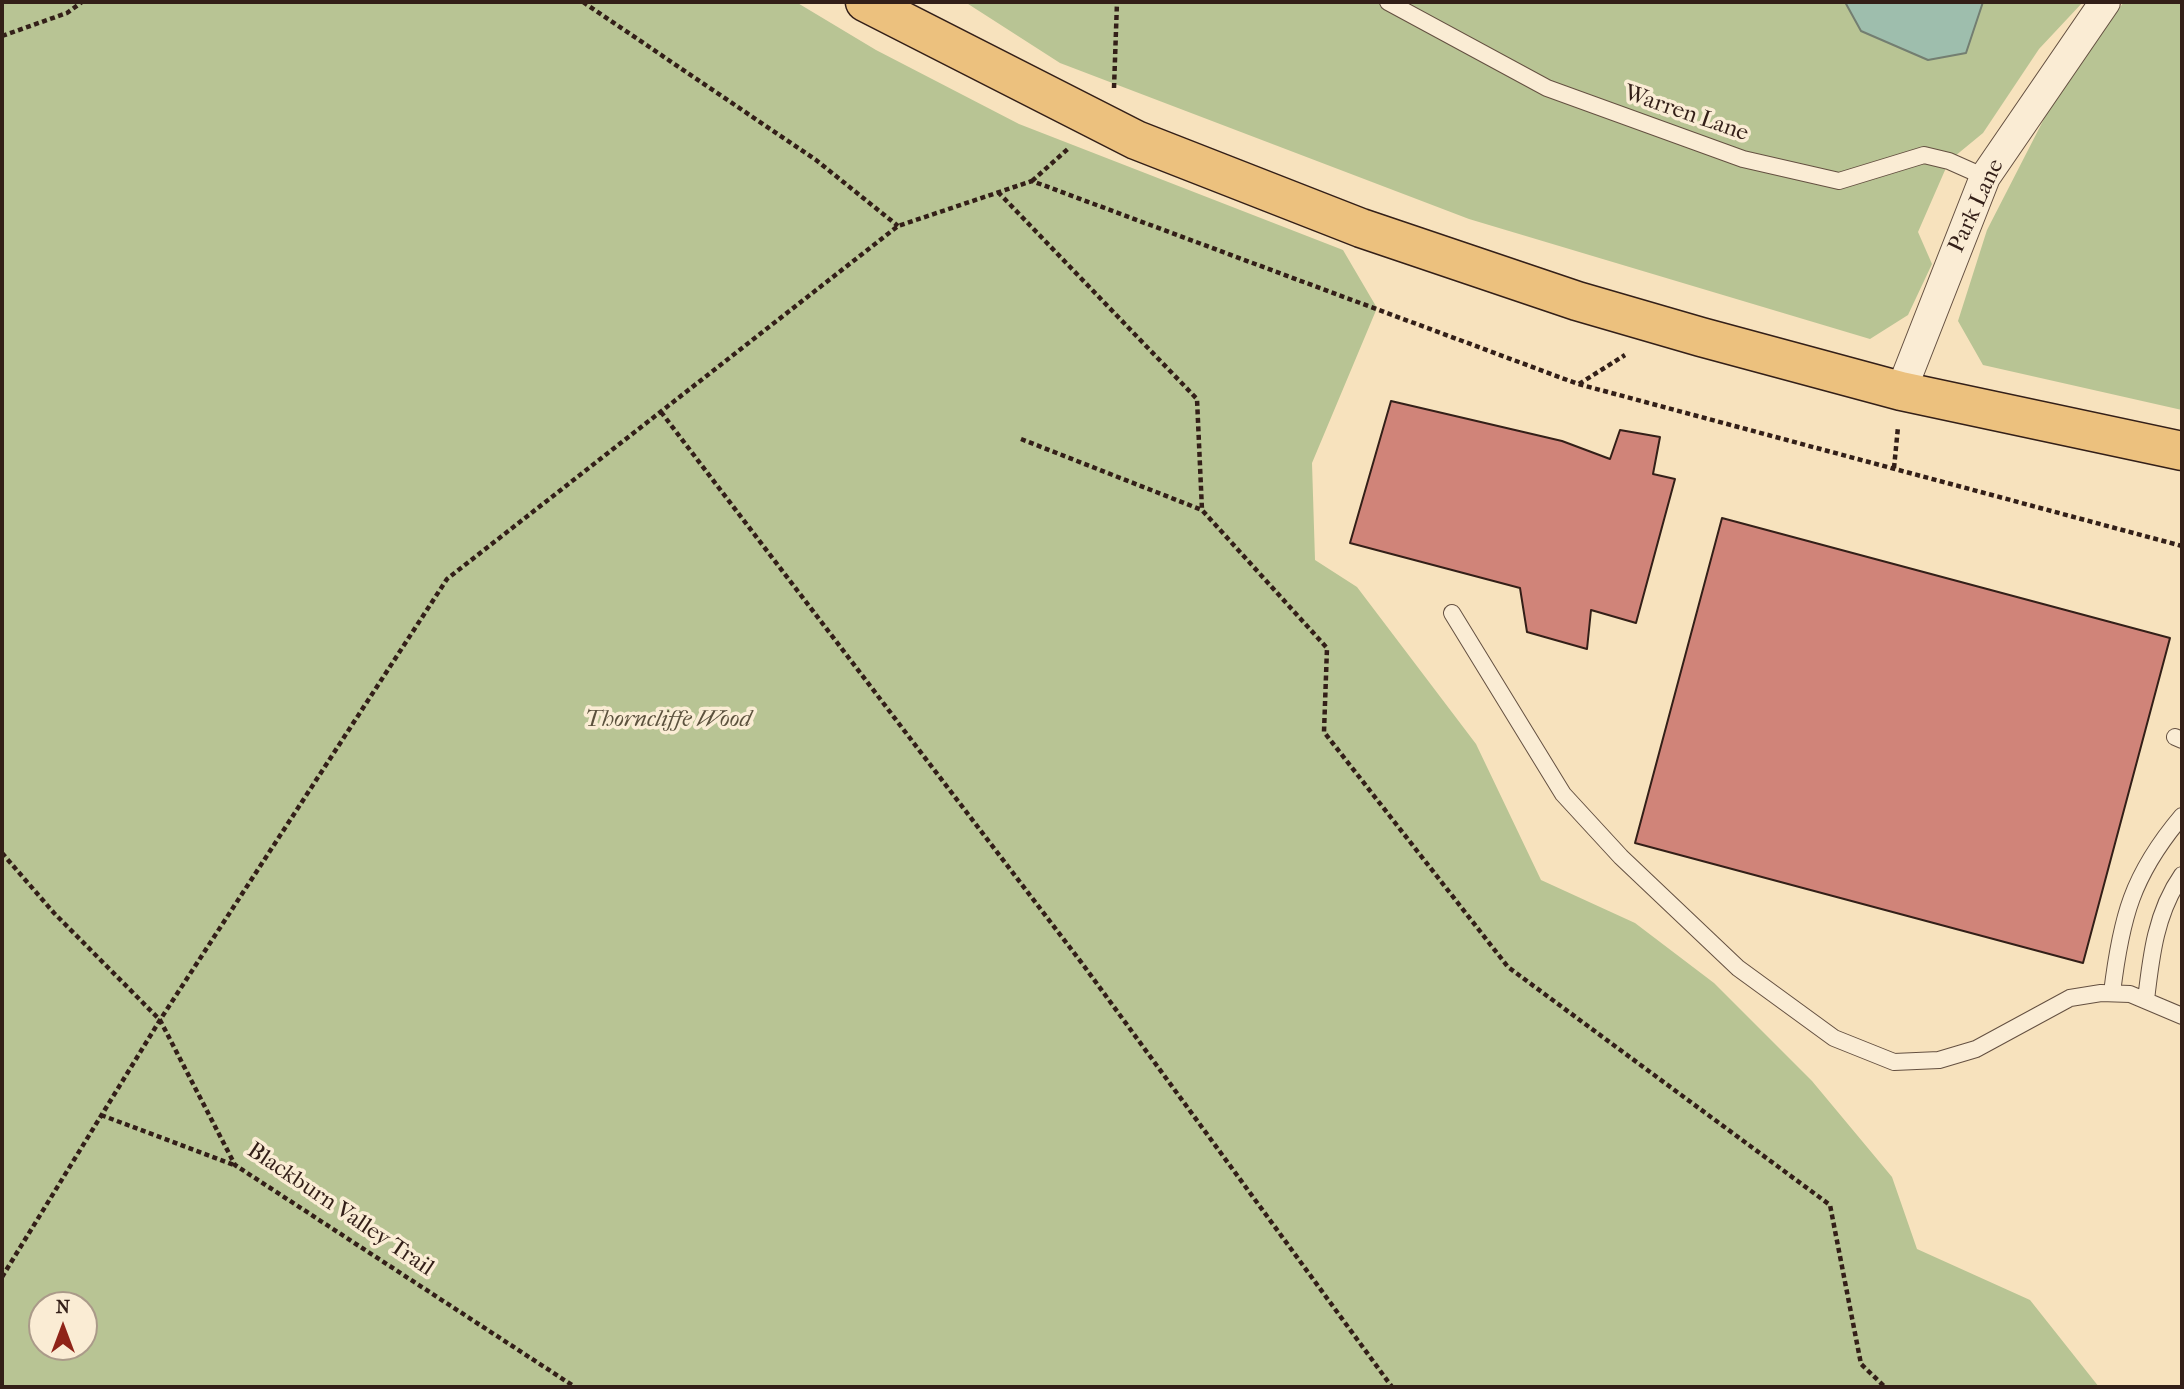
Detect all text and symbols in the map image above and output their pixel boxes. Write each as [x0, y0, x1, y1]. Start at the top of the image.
street label: Warren Lane [1620, 80, 1752, 148]
street label: Park Lane [1943, 155, 2011, 257]
park label: Thorncliffe Wood [585, 706, 751, 734]
street label: Blackburn Valley Trail [241, 1137, 439, 1283]
north arrow [28, 1291, 98, 1361]
text: N [56, 1296, 70, 1318]

